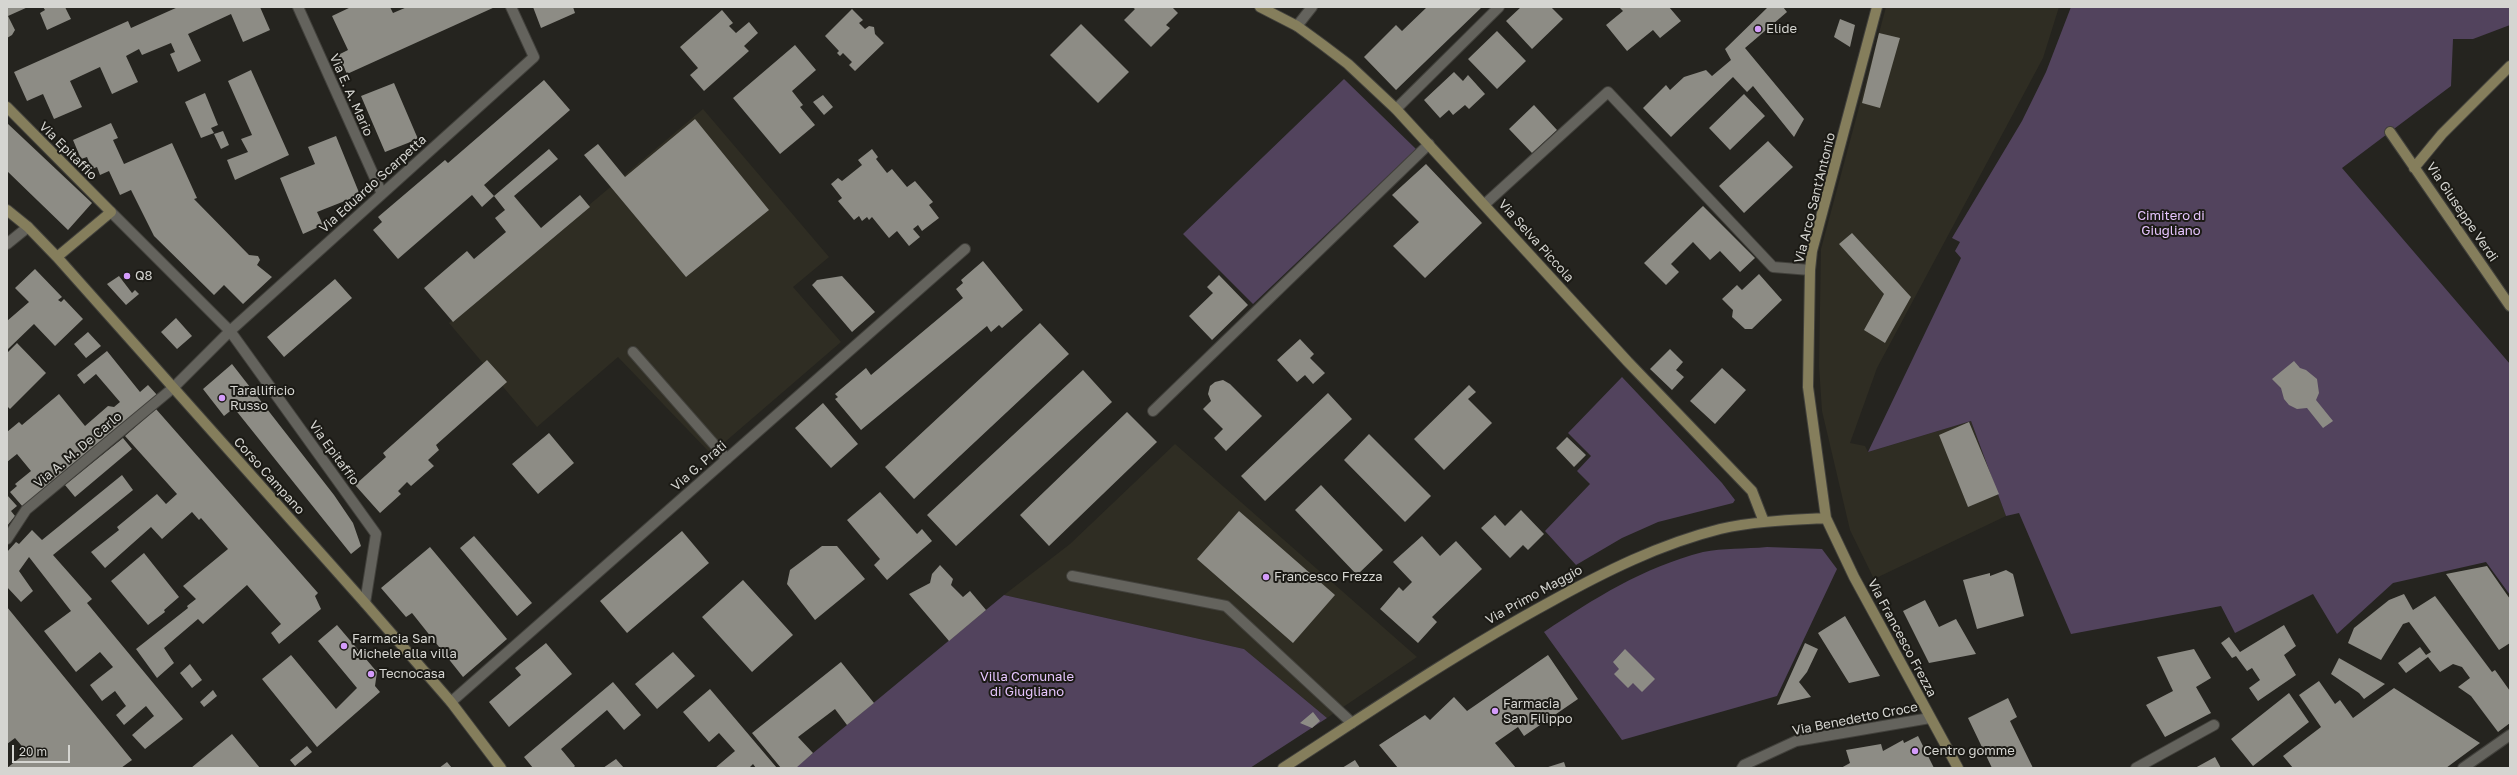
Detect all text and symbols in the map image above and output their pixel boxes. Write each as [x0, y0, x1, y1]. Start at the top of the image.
place label: Elide [1766, 21, 1797, 37]
marker: Elide [1753, 24, 1763, 34]
street label: Via E. A. Mario [326, 51, 376, 139]
street label: Via Epitaffio [36, 119, 100, 183]
street label: Via Arco Sant'Antonio [1791, 131, 1839, 265]
street label: Via Eduardo Scarpetta [316, 132, 430, 236]
street label: Via Giuseppe Verdi [2423, 159, 2501, 265]
street label: Via Selva Piccola [1495, 197, 1577, 285]
park label: Cimitero di Giugliano [2137, 208, 2205, 239]
place label: Q8 [135, 268, 153, 284]
marker: Q8 [122, 271, 132, 281]
place label: Tarallificio Russo [230, 383, 295, 414]
marker: Tarallificio Russo [217, 393, 227, 403]
street label: Via A. M. De Carlo [31, 409, 125, 491]
street label: Via Epitaffio [305, 418, 363, 488]
street label: Corso Campano [230, 434, 308, 518]
street label: Via G. Prati [668, 438, 730, 494]
street label: Via Primo Maggio [1483, 562, 1585, 628]
place label: Francesco Frezza [1274, 569, 1383, 585]
marker: Francesco Frezza [1261, 572, 1271, 582]
street label: Via Francesco Frezza [1864, 576, 1940, 700]
place label: Farmacia San Michele alla villa [352, 631, 457, 662]
marker: Farmacia San Michele alla villa [339, 641, 349, 651]
place label: Tecnocasa [379, 666, 445, 682]
marker: Tecnocasa [366, 669, 376, 679]
park label: Villa Comunale di Giugliano [980, 669, 1074, 700]
place label: Farmacia San Filippo [1503, 696, 1573, 727]
street label: Via Benedetto Croce [1791, 699, 1919, 739]
marker: Farmacia San Filippo [1490, 706, 1500, 716]
scale bar [14, 737, 72, 763]
place label: Centro gomme [1923, 743, 2015, 759]
text: 20 m [19, 744, 47, 759]
marker: Centro gomme [1910, 746, 1920, 756]

